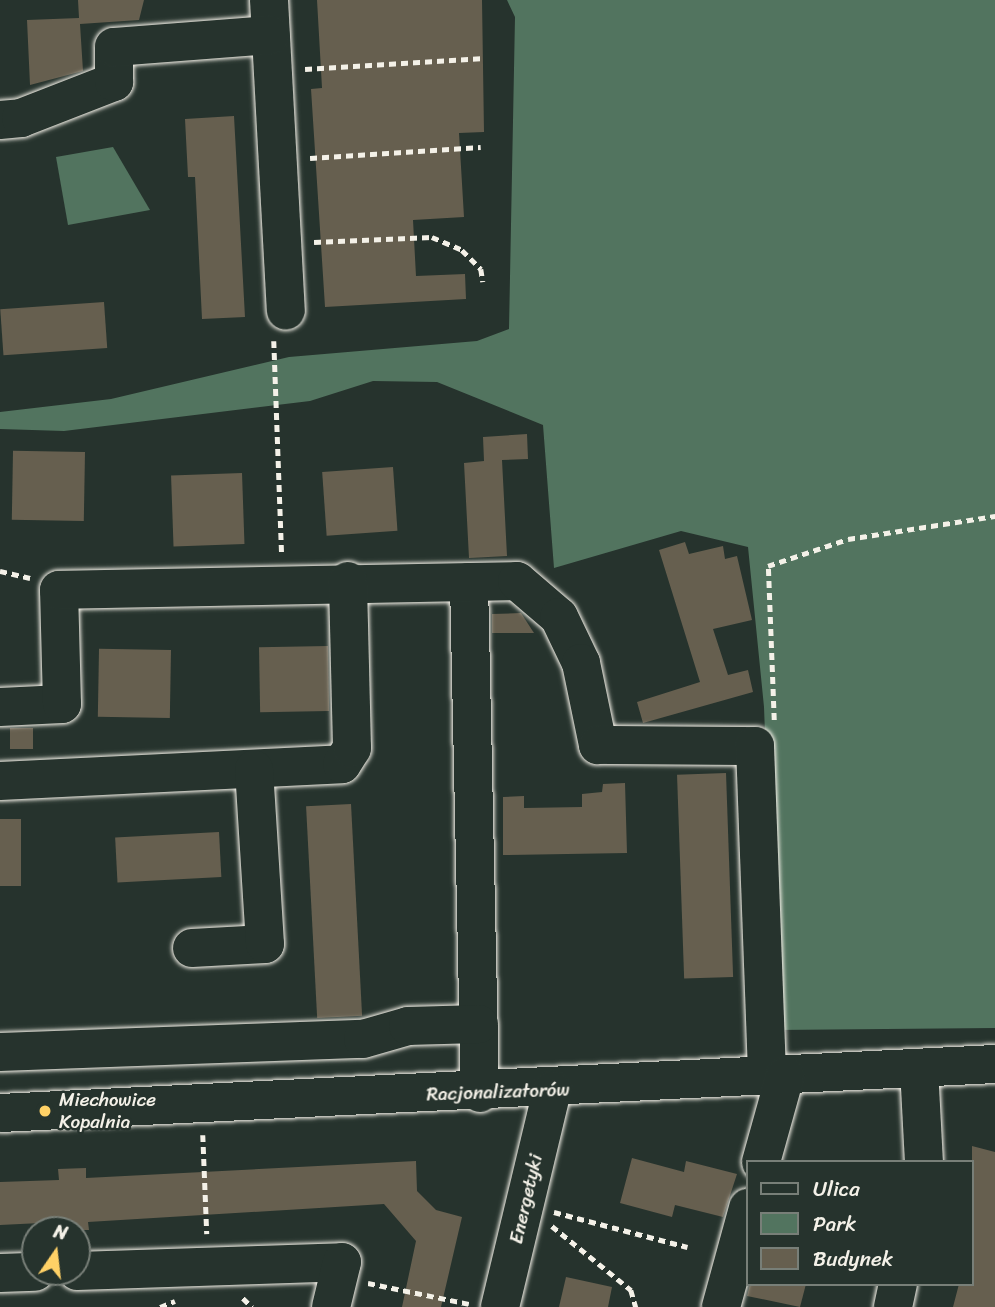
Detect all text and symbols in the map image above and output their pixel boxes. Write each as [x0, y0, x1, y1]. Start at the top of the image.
street label: Racjonalizatorów [426, 1078, 570, 1106]
place label: Miechowice Kopalnia [59, 1089, 156, 1133]
marker: Miechowice Kopalnia [37, 1103, 53, 1119]
street label: Energetyki [505, 1152, 547, 1246]
legend [746, 1160, 974, 1286]
text: Ulica [813, 1170, 860, 1208]
text: Park [813, 1205, 856, 1243]
text: N [50, 1214, 71, 1250]
north arrow [21, 1216, 91, 1286]
text: Budynek [813, 1240, 893, 1278]

